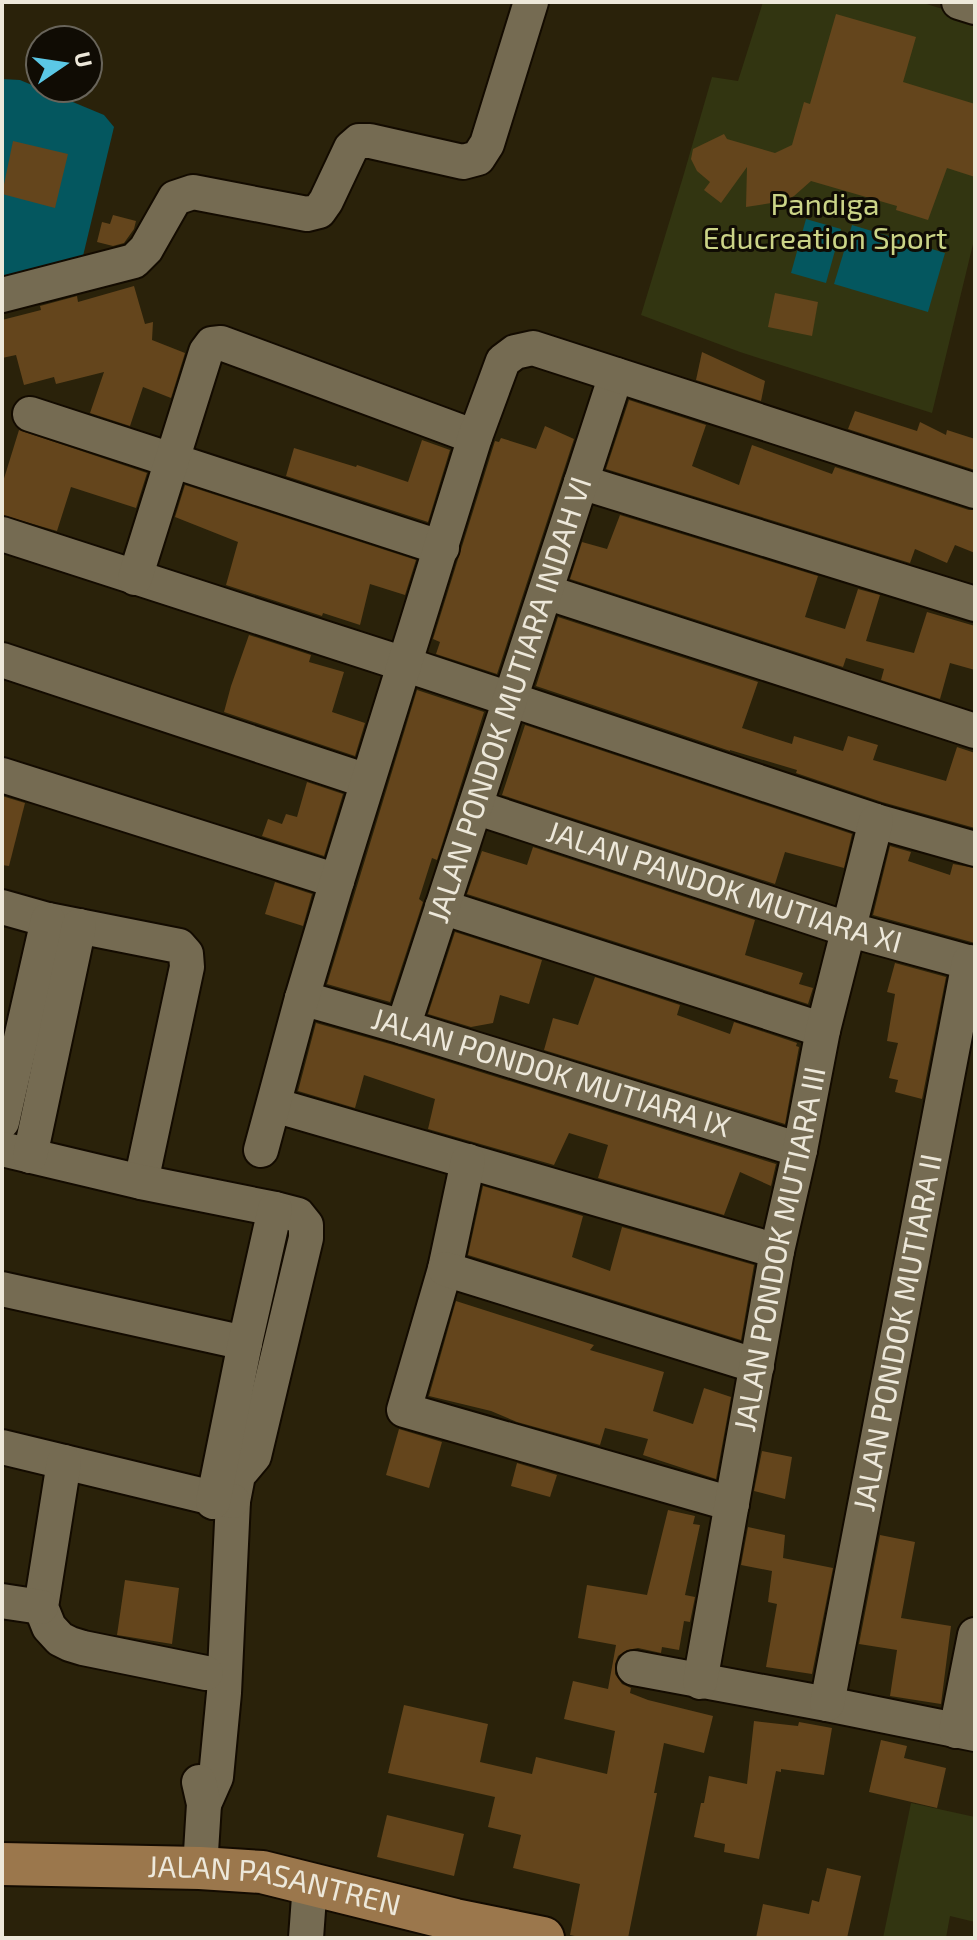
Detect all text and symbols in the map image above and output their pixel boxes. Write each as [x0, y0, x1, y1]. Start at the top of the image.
north arrow [24, 24, 104, 104]
text: U [70, 49, 99, 70]
park label: Pandiga Educreation Sport [703, 185, 947, 255]
street label: JALAN PONDOK MUTIARA INDAH VI [418, 472, 598, 927]
street label: JALAN PANDOK MUTIARA XI [543, 812, 906, 959]
street label: JALAN PONDOK MUTIARA IX [368, 999, 735, 1143]
street label: JALAN PONDOK MUTIARA III [725, 1064, 832, 1434]
street label: JALAN PONDOK MUTIARA II [844, 1151, 948, 1514]
street label: JALAN PASANTREN [147, 1847, 405, 1922]

